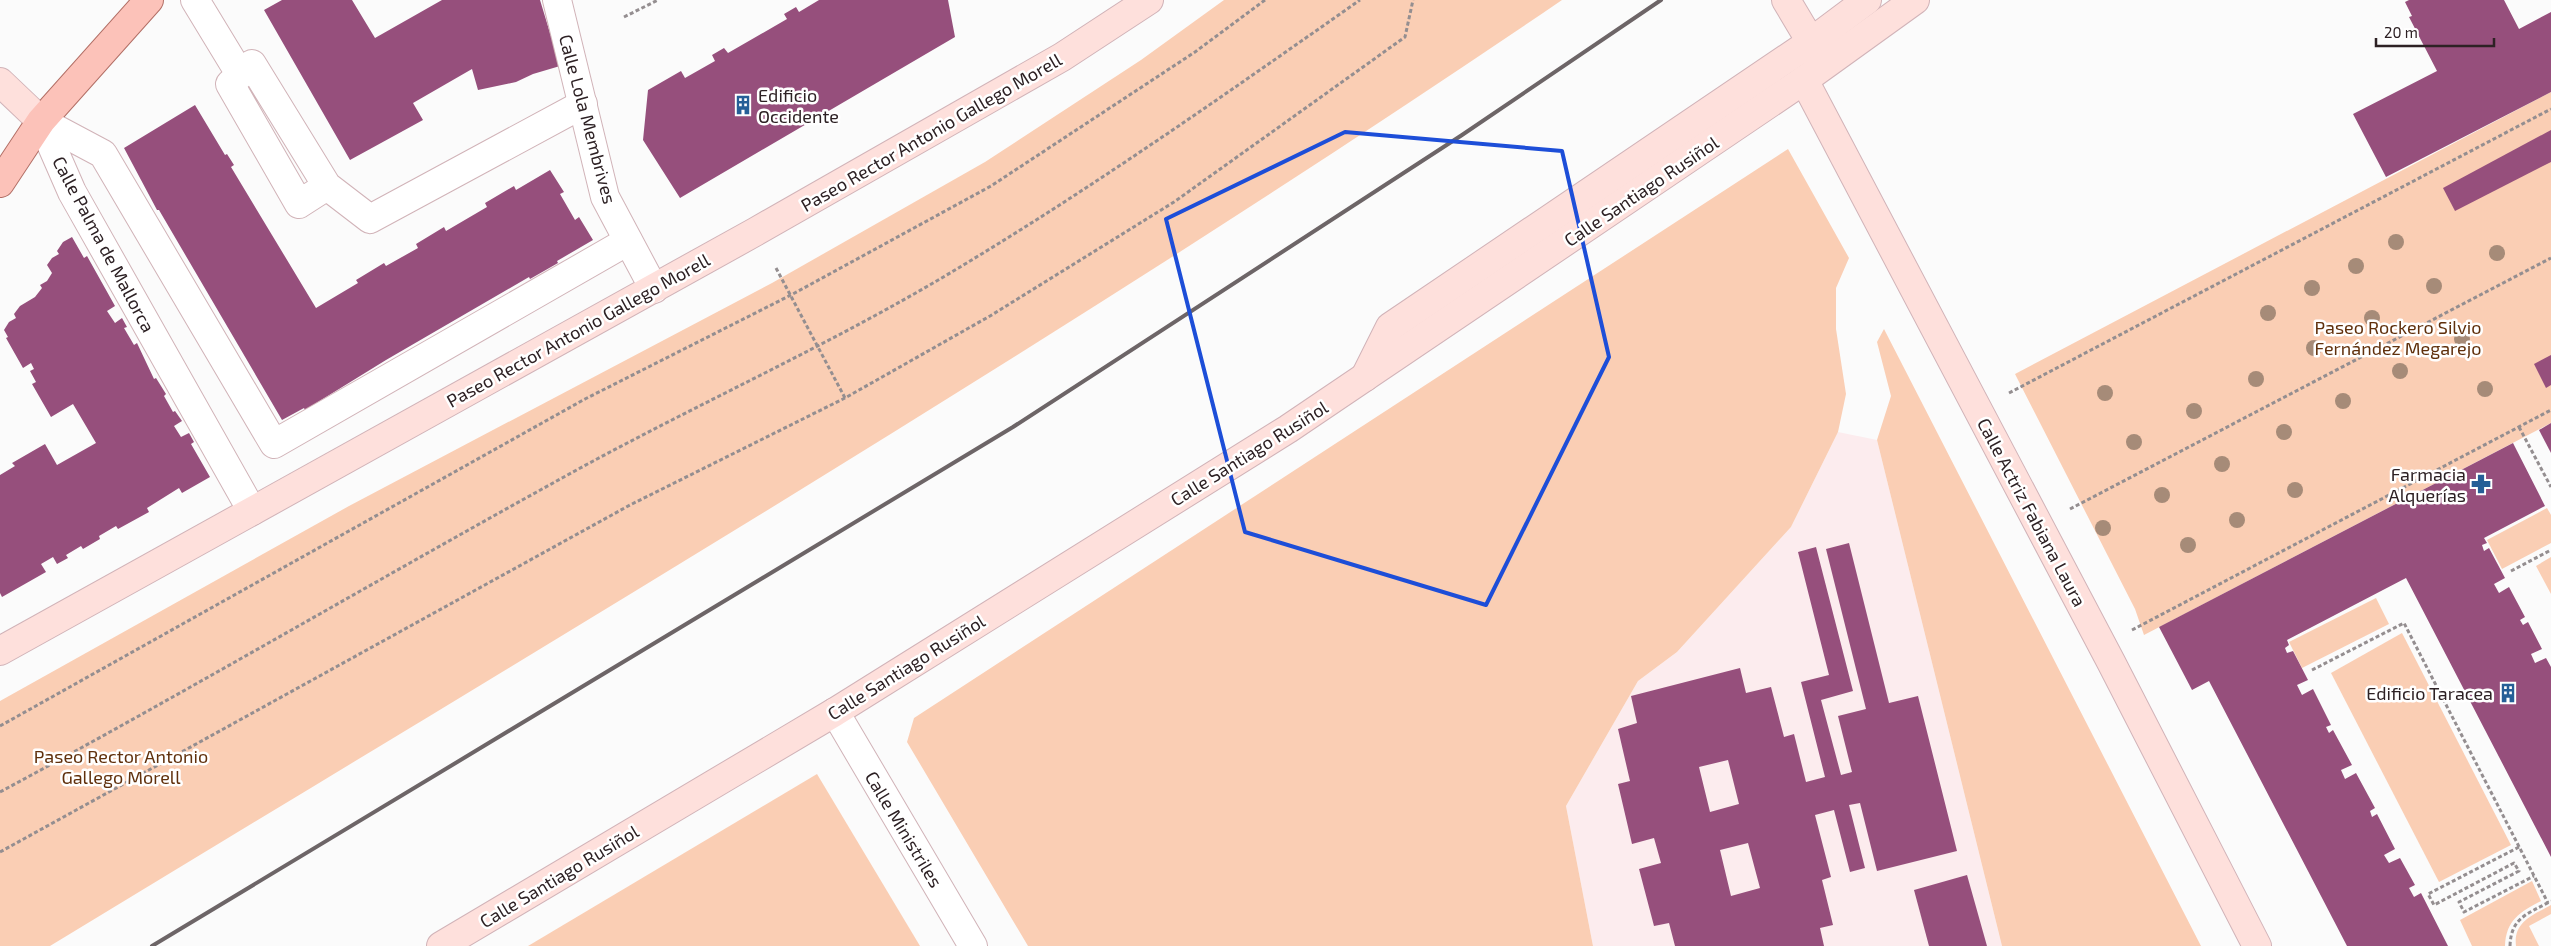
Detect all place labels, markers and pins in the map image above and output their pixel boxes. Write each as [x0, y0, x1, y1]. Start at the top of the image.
place label: Edificio Occidente [758, 84, 839, 127]
building icon: Edificio Occidente [732, 94, 754, 116]
place label: Farmacia Alquerías [2389, 463, 2466, 506]
pharmacy icon: Farmacia Alquerías [2470, 473, 2492, 495]
place label: Edificio Taracea [2366, 682, 2493, 704]
building icon: Edificio Taracea [2497, 682, 2519, 704]

